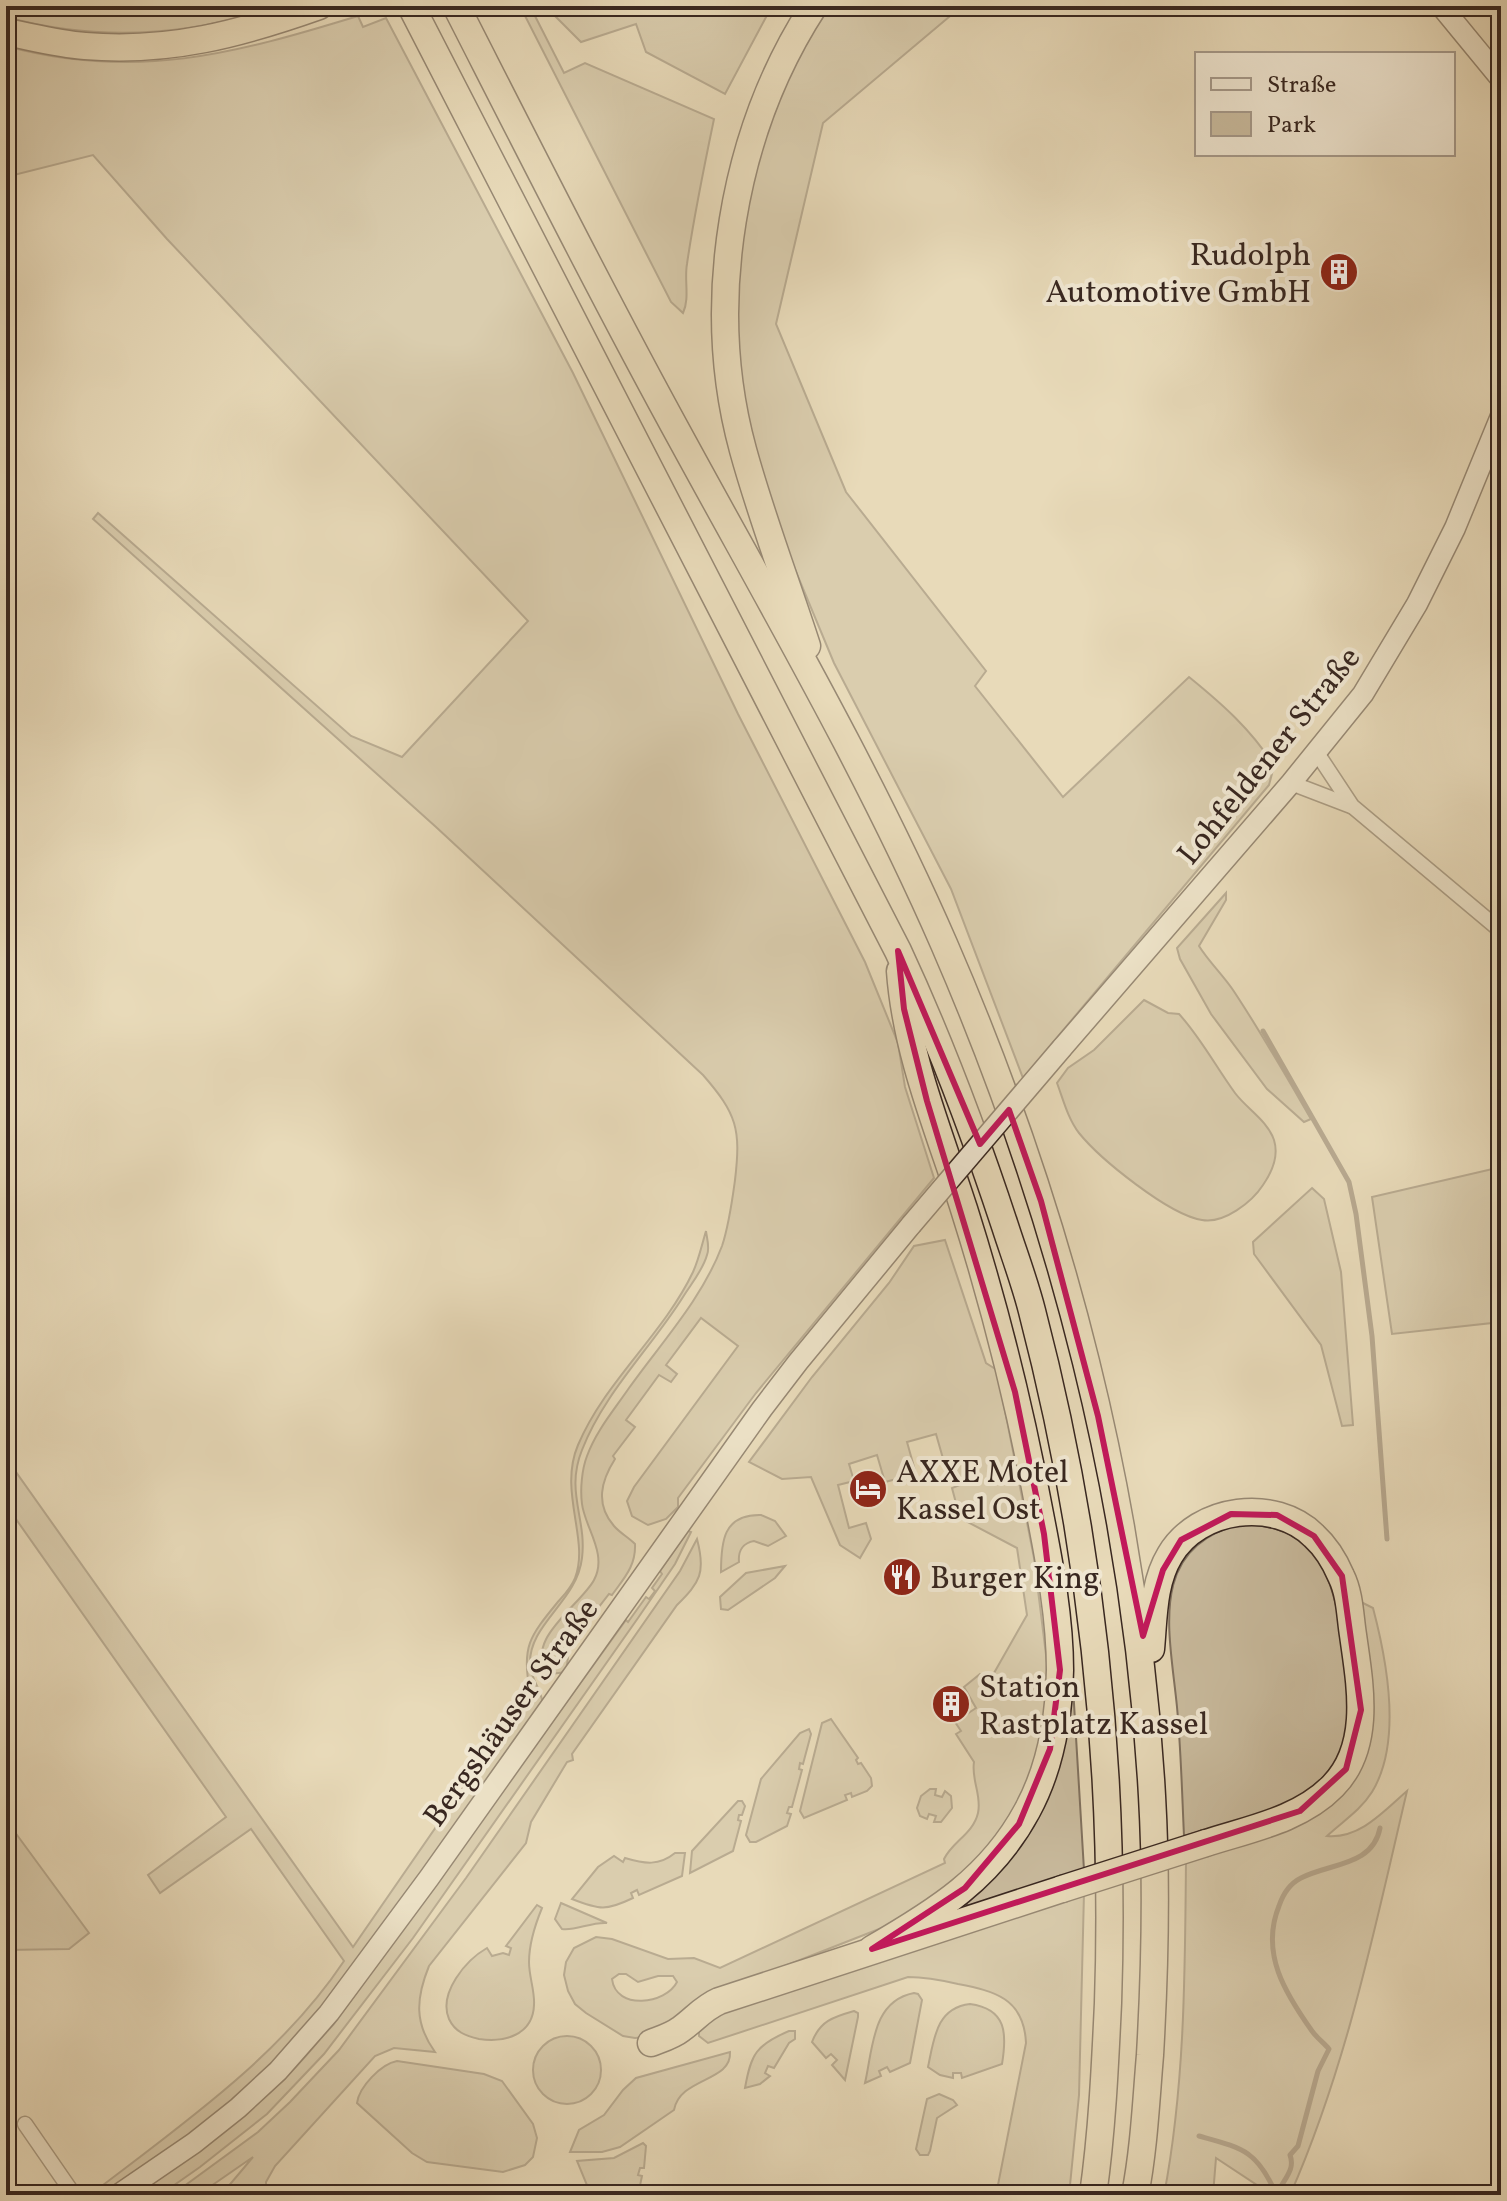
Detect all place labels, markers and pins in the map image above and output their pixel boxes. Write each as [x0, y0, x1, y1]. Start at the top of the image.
place label: Rudolph Automotive GmbH [1045, 235, 1311, 316]
building icon: Rudolph Automotive GmbH [1318, 251, 1360, 293]
place label: AXXE Motel Kassel Ost [896, 1452, 1069, 1533]
hotel icon: AXXE Motel Kassel Ost [847, 1468, 889, 1510]
restaurant icon: Burger King [881, 1556, 923, 1598]
place label: Burger King [930, 1558, 1100, 1602]
place label: Station Rastplatz Kassel [979, 1667, 1208, 1748]
building icon: Station Rastplatz Kassel [930, 1683, 972, 1725]

